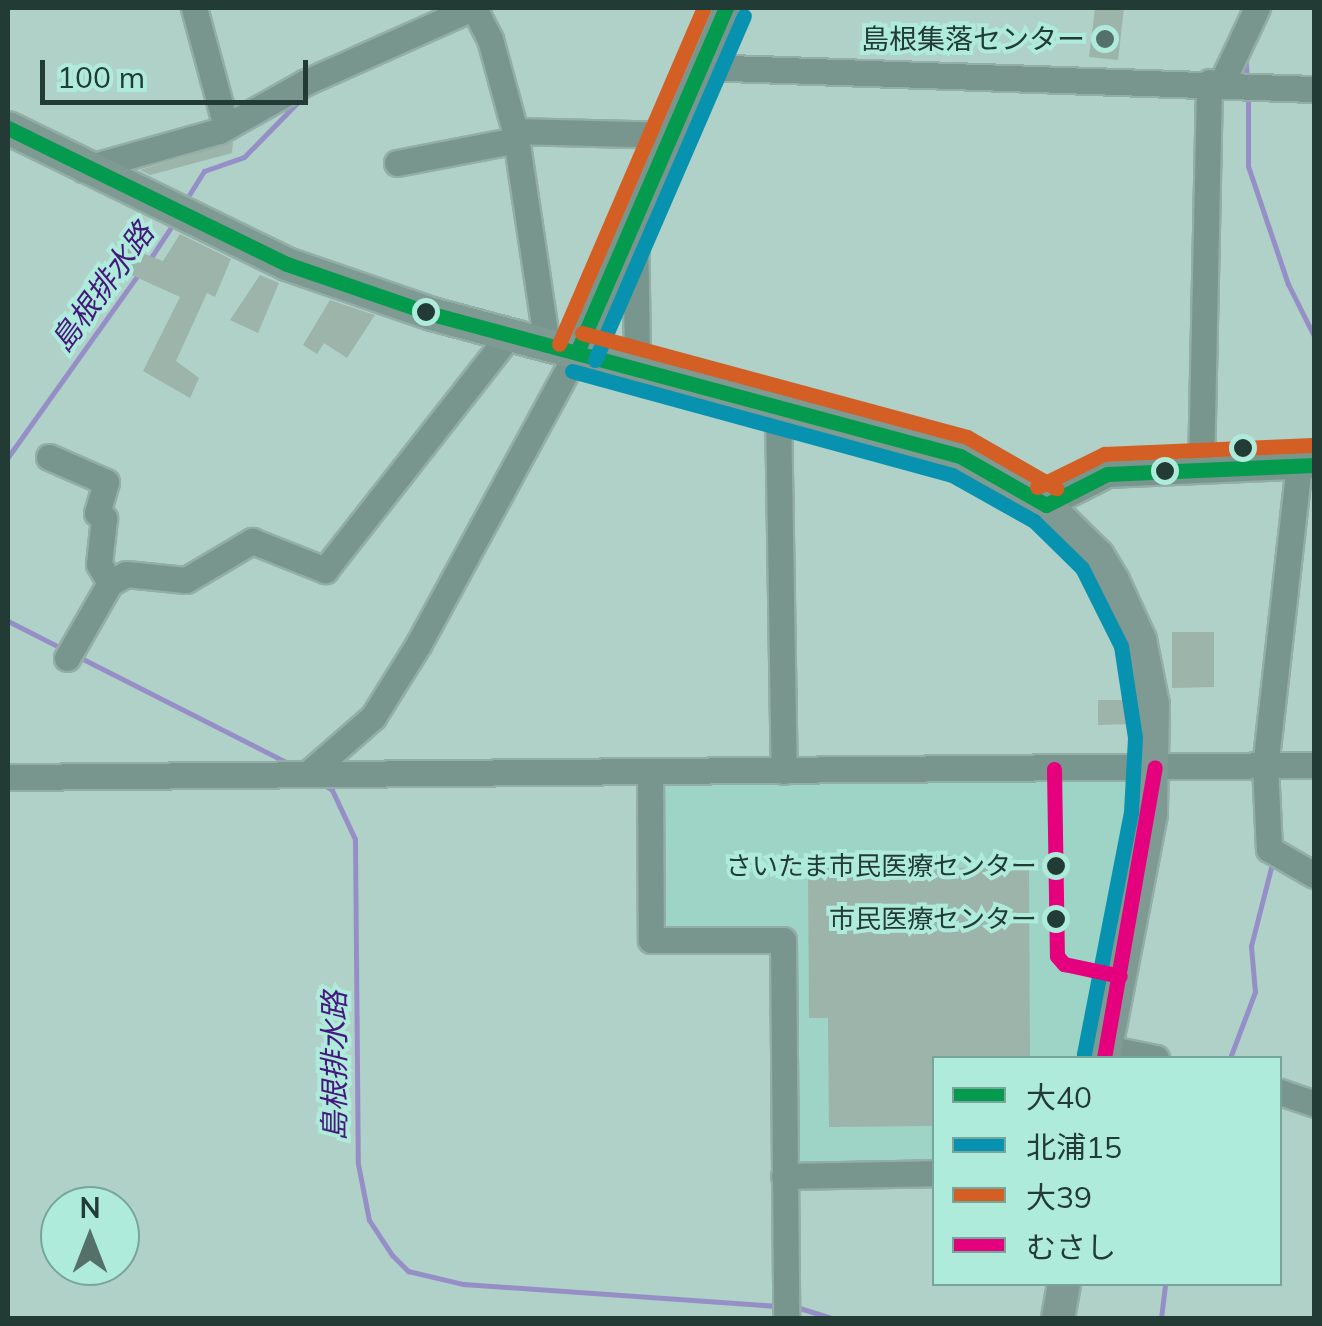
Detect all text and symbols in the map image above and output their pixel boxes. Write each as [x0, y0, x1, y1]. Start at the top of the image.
place label: 島根集落センター [861, 22, 1085, 56]
marker: 島根集落センター [1094, 28, 1116, 50]
scale bar [45, 40, 312, 102]
text: 100 m [57, 58, 145, 96]
water label: 島根排水路 [43, 216, 161, 358]
unlabelled marker [416, 302, 436, 322]
unlabelled marker [1233, 438, 1253, 458]
unlabelled marker [1155, 461, 1175, 481]
place label: さいたま市民医療センター [725, 850, 1037, 882]
marker: さいたま市民医療センター [1046, 856, 1066, 876]
place label: 市民医療センター [829, 903, 1037, 935]
marker: 市民医療センター [1046, 909, 1066, 929]
water label: 島根排水路 [316, 991, 352, 1141]
legend [932, 1056, 1282, 1286]
text: 大40 [1026, 1078, 1092, 1116]
text: 北浦15 [1026, 1128, 1122, 1166]
text: 大39 [1026, 1178, 1092, 1216]
north arrow [40, 1186, 140, 1286]
text: N [79, 1190, 101, 1225]
text: むさし [1026, 1228, 1116, 1266]

